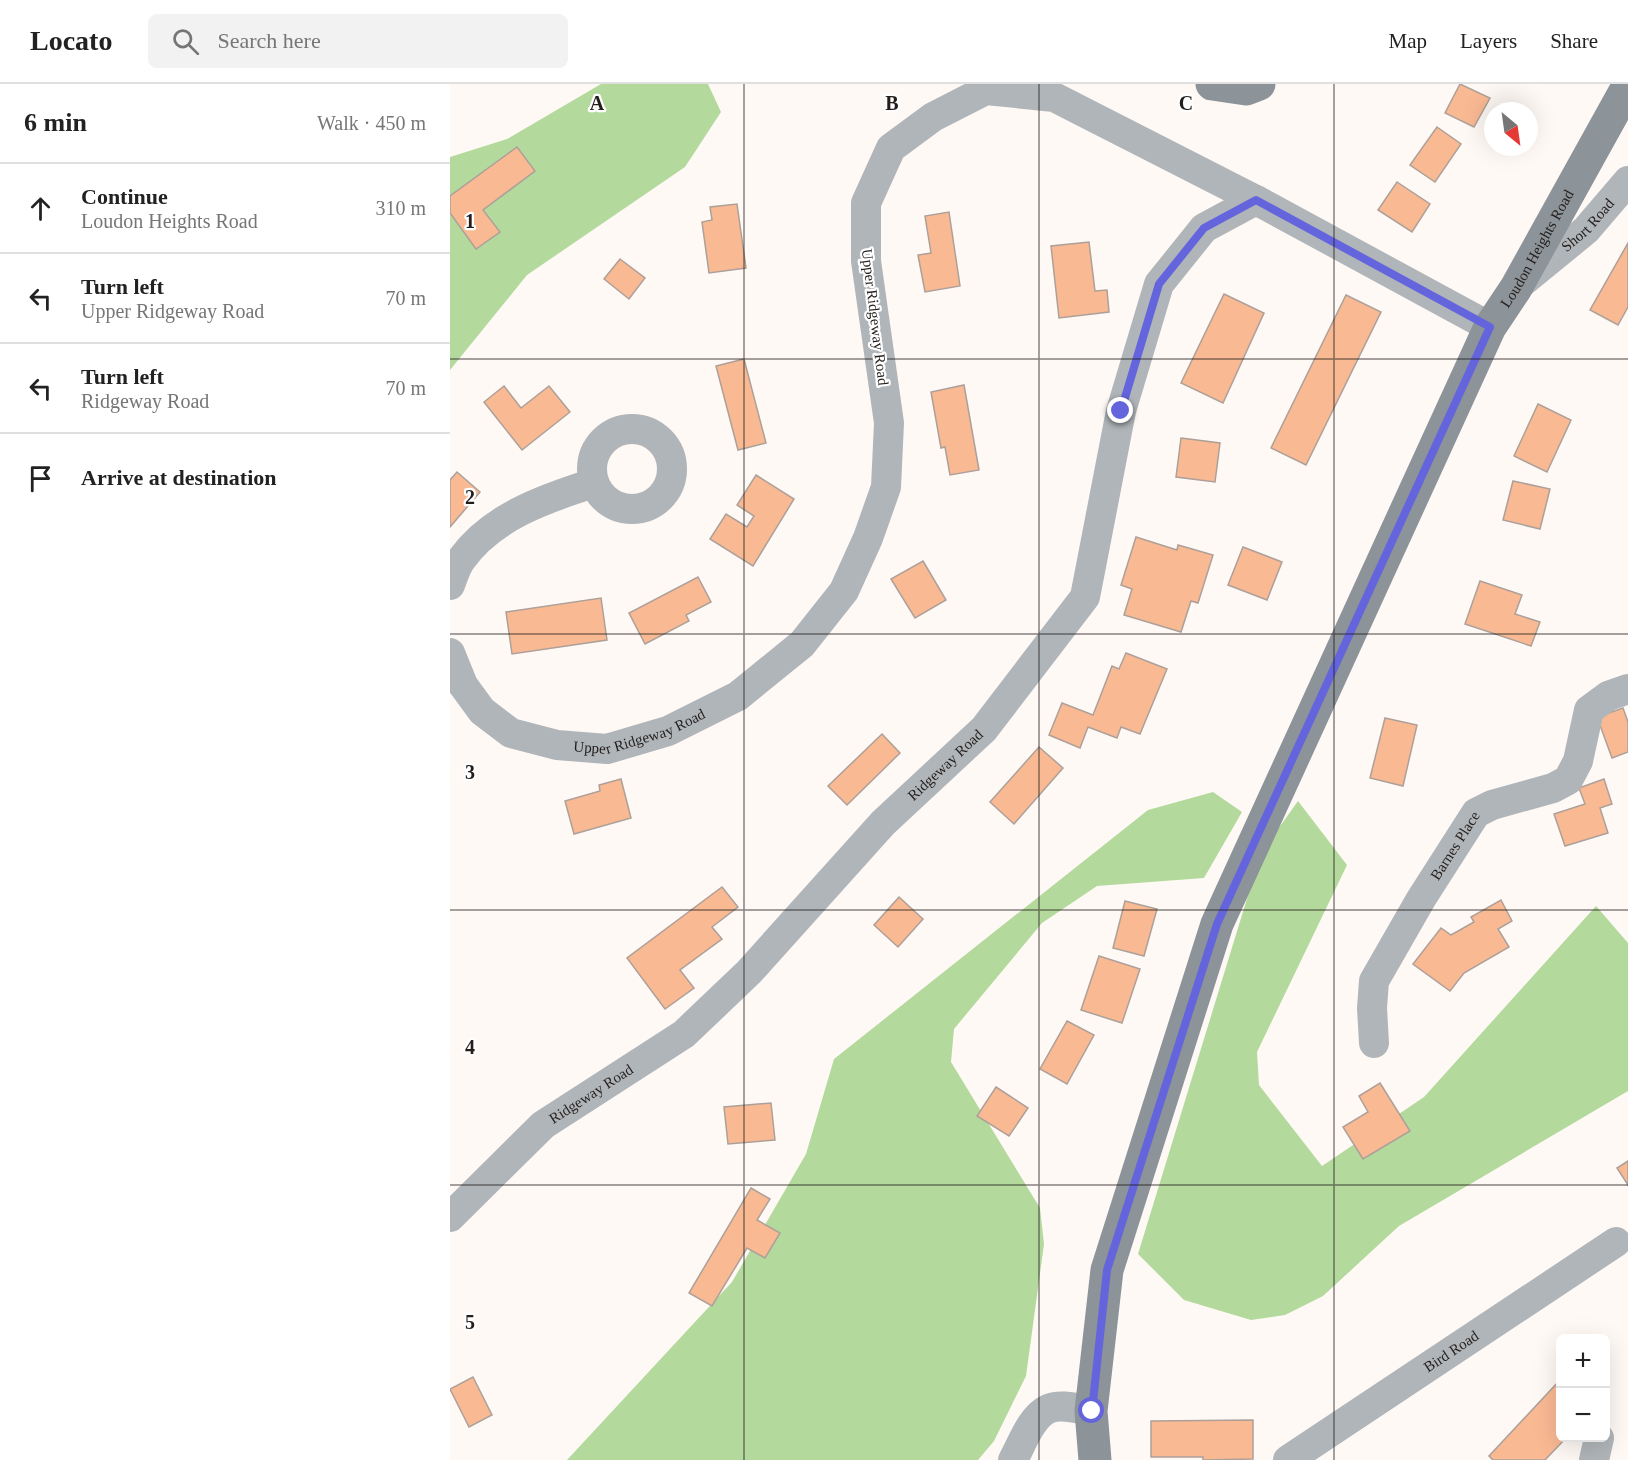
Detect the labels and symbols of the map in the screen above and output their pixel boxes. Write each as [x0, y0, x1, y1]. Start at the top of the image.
text: A [590, 92, 605, 114]
text: B [885, 92, 899, 114]
text: C [1179, 92, 1193, 114]
north arrow [1484, 102, 1538, 156]
street label: Loudon Heights Road [1497, 187, 1577, 311]
street label: Short Road [1558, 195, 1618, 255]
text: 1 [465, 210, 475, 232]
street label: Upper Ridgeway Road [859, 248, 891, 387]
route end [1107, 397, 1133, 423]
text: 2 [465, 486, 475, 508]
street label: Upper Ridgeway Road [573, 706, 708, 757]
street label: Ridgeway Road [905, 726, 986, 804]
text: 3 [465, 761, 475, 783]
street label: Barnes Place [1427, 808, 1483, 883]
text: 4 [465, 1036, 475, 1058]
street label: Ridgeway Road [546, 1061, 636, 1127]
text: 5 [465, 1311, 475, 1333]
street label: Bird Road [1421, 1327, 1482, 1375]
route start [1078, 1397, 1104, 1423]

